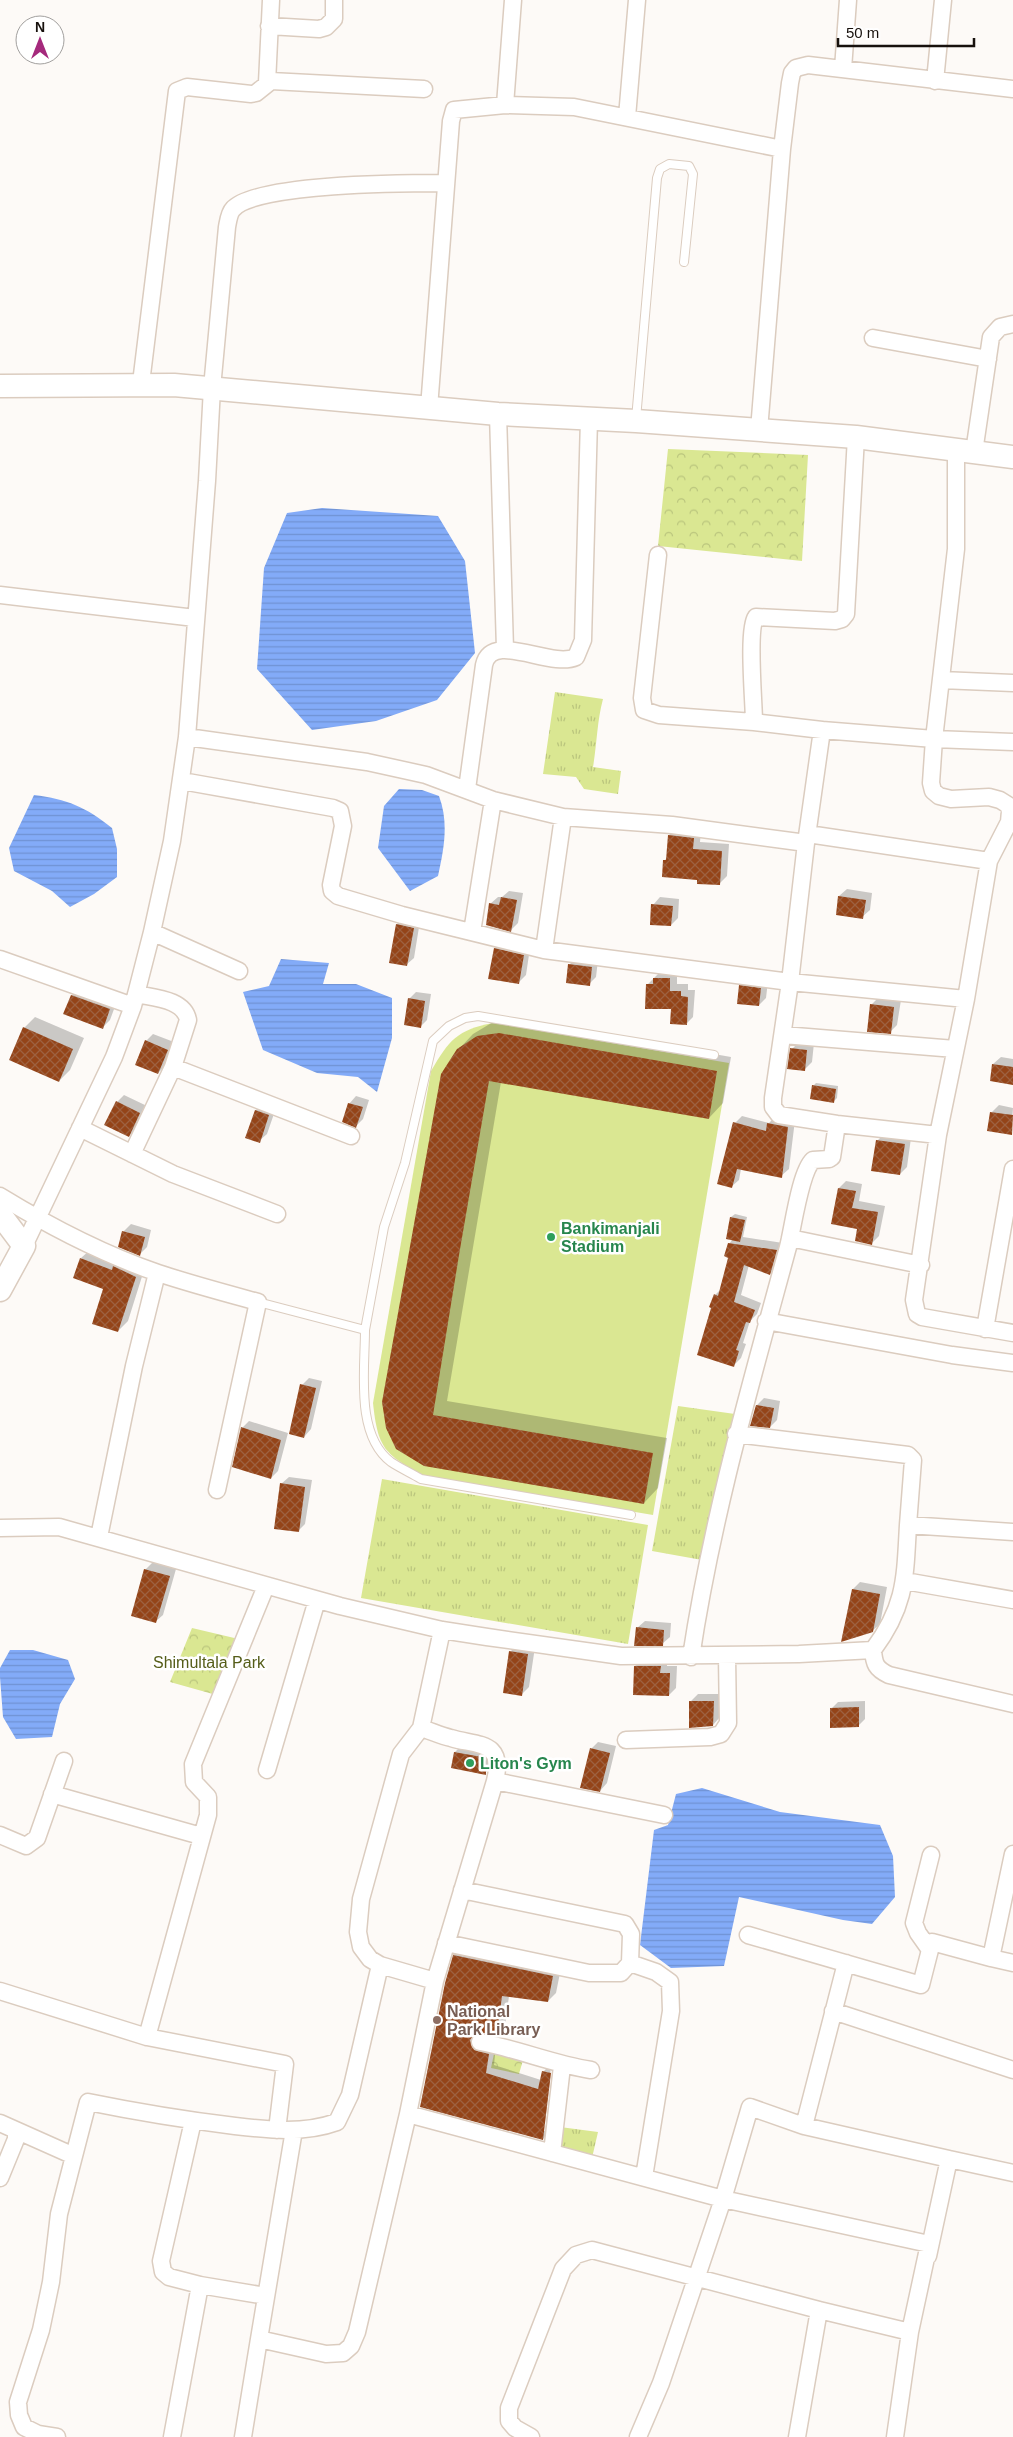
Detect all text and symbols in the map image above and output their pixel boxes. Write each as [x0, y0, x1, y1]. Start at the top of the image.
north arrow [15, 15, 65, 65]
scale bar [838, 15, 974, 47]
text: N [35, 19, 45, 35]
text: 50 m [846, 24, 879, 41]
place label: Bankimanjali Stadium [561, 1220, 660, 1255]
marker: Bankimanjali Stadium [545, 1231, 557, 1243]
park label: Shimultala Park [153, 1654, 266, 1671]
place label: Liton's Gym [480, 1755, 572, 1772]
marker: Liton's Gym [464, 1757, 476, 1769]
place label: National Park Library [447, 2003, 540, 2038]
marker: National Park Library [431, 2014, 443, 2026]

